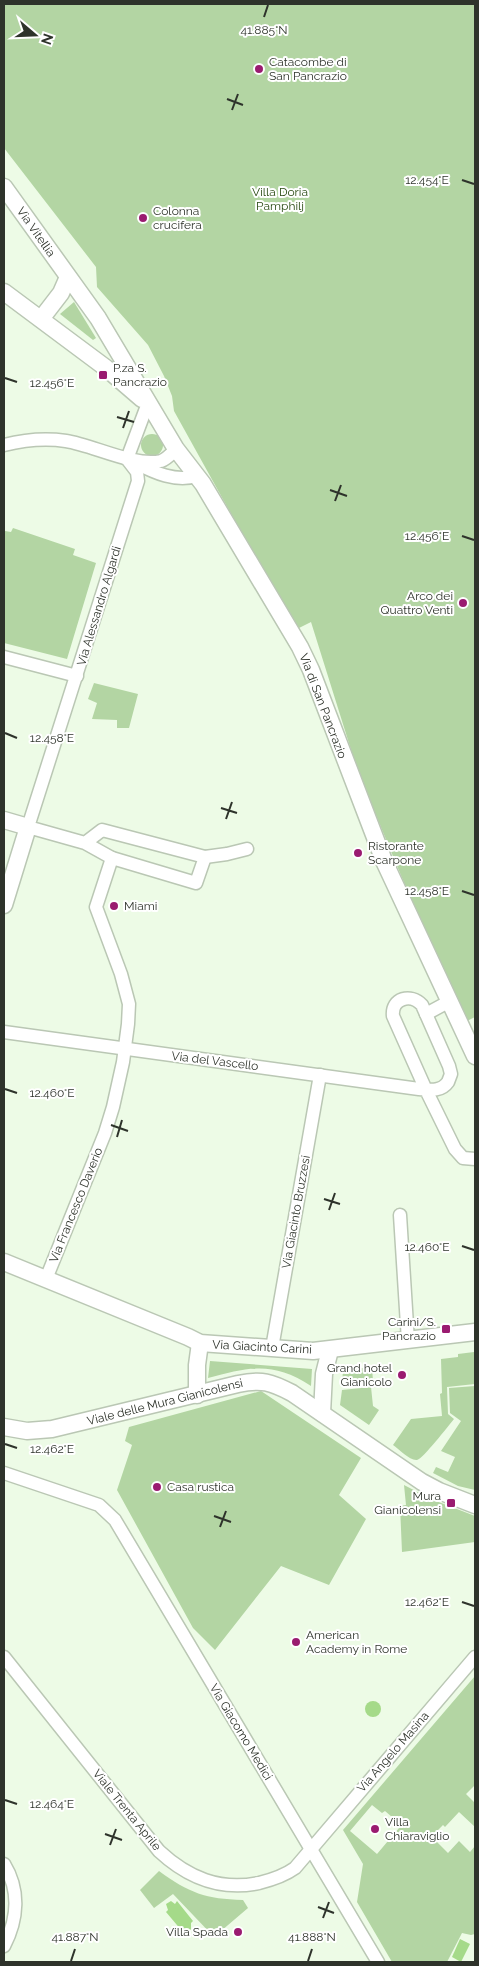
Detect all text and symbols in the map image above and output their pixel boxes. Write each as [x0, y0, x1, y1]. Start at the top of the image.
north arrow [10, 10, 60, 60]
text: 41.885°N [240, 23, 288, 37]
text: N [38, 32, 57, 47]
place label: Catacombe di San Pancrazio [269, 55, 347, 83]
marker: Catacombe di San Pancrazio [253, 63, 265, 75]
text: 12.454°E [405, 173, 449, 187]
park label: Villa Doria Pamphilj [252, 185, 308, 213]
street label: Via Vitellia [14, 204, 58, 260]
place label: Colonna crucifera [153, 204, 202, 232]
marker: Colonna crucifera [137, 212, 149, 224]
place label: P.za S. Pancrazio [113, 361, 167, 389]
marker: P.za S. Pancrazio [97, 369, 109, 381]
text: 12.456°E [30, 376, 74, 390]
text: 12.456°E [405, 529, 449, 543]
street label: Via Alessandro Algardi [74, 545, 124, 667]
place label: Arco dei Quattro Venti [381, 589, 453, 617]
marker: Arco dei Quattro Venti [457, 597, 469, 609]
street label: Via di San Pancrazio [297, 652, 349, 760]
text: 12.458°E [30, 731, 74, 745]
place label: Ristorante Scarpone [368, 839, 424, 867]
marker: Ristorante Scarpone [352, 847, 364, 859]
text: 12.458°E [405, 884, 449, 898]
place label: Miami [124, 899, 157, 913]
marker: Miami [108, 900, 120, 912]
street label: Via del Vascello [171, 1049, 259, 1073]
text: 12.460°E [29, 1086, 75, 1100]
street label: Via Francesco Daverio [46, 1145, 106, 1265]
street label: Via Giacinto Bruzzesi [279, 1154, 313, 1270]
text: 12.460°E [404, 1240, 450, 1254]
place label: Carini/S. Pancrazio [382, 1315, 436, 1343]
marker: Carini/S. Pancrazio [440, 1323, 452, 1335]
street label: Via Giacinto Carini [212, 1337, 312, 1357]
place label: Grand hotel Gianicolo [327, 1361, 393, 1389]
marker: Grand hotel Gianicolo [396, 1369, 408, 1381]
street label: Viale delle Mura Gianicolensi [86, 1376, 244, 1428]
text: 12.462°E [30, 1442, 74, 1456]
place label: Casa rustica [167, 1480, 234, 1494]
marker: Casa rustica [151, 1481, 163, 1493]
place label: Mura Gianicolensi [374, 1489, 441, 1517]
marker: Mura Gianicolensi [445, 1497, 457, 1509]
text: 12.462°E [405, 1595, 449, 1609]
place label: American Academy in Rome [306, 1628, 407, 1656]
marker: American Academy in Rome [290, 1636, 302, 1648]
street label: Via Giacomo Medici [207, 1681, 275, 1783]
street label: Via Angelo Masina [354, 1709, 432, 1795]
street label: Viale Trenta Aprile [90, 1767, 164, 1853]
text: 12.464°E [30, 1797, 74, 1811]
place label: Villa Chiaraviglio [385, 1815, 449, 1843]
marker: Villa Chiaraviglio [369, 1823, 381, 1835]
place label: Villa Spada [166, 1925, 228, 1939]
marker: Villa Spada [232, 1926, 244, 1938]
text: 41.887°N [51, 1930, 99, 1944]
text: 41.888°N [288, 1930, 336, 1944]

